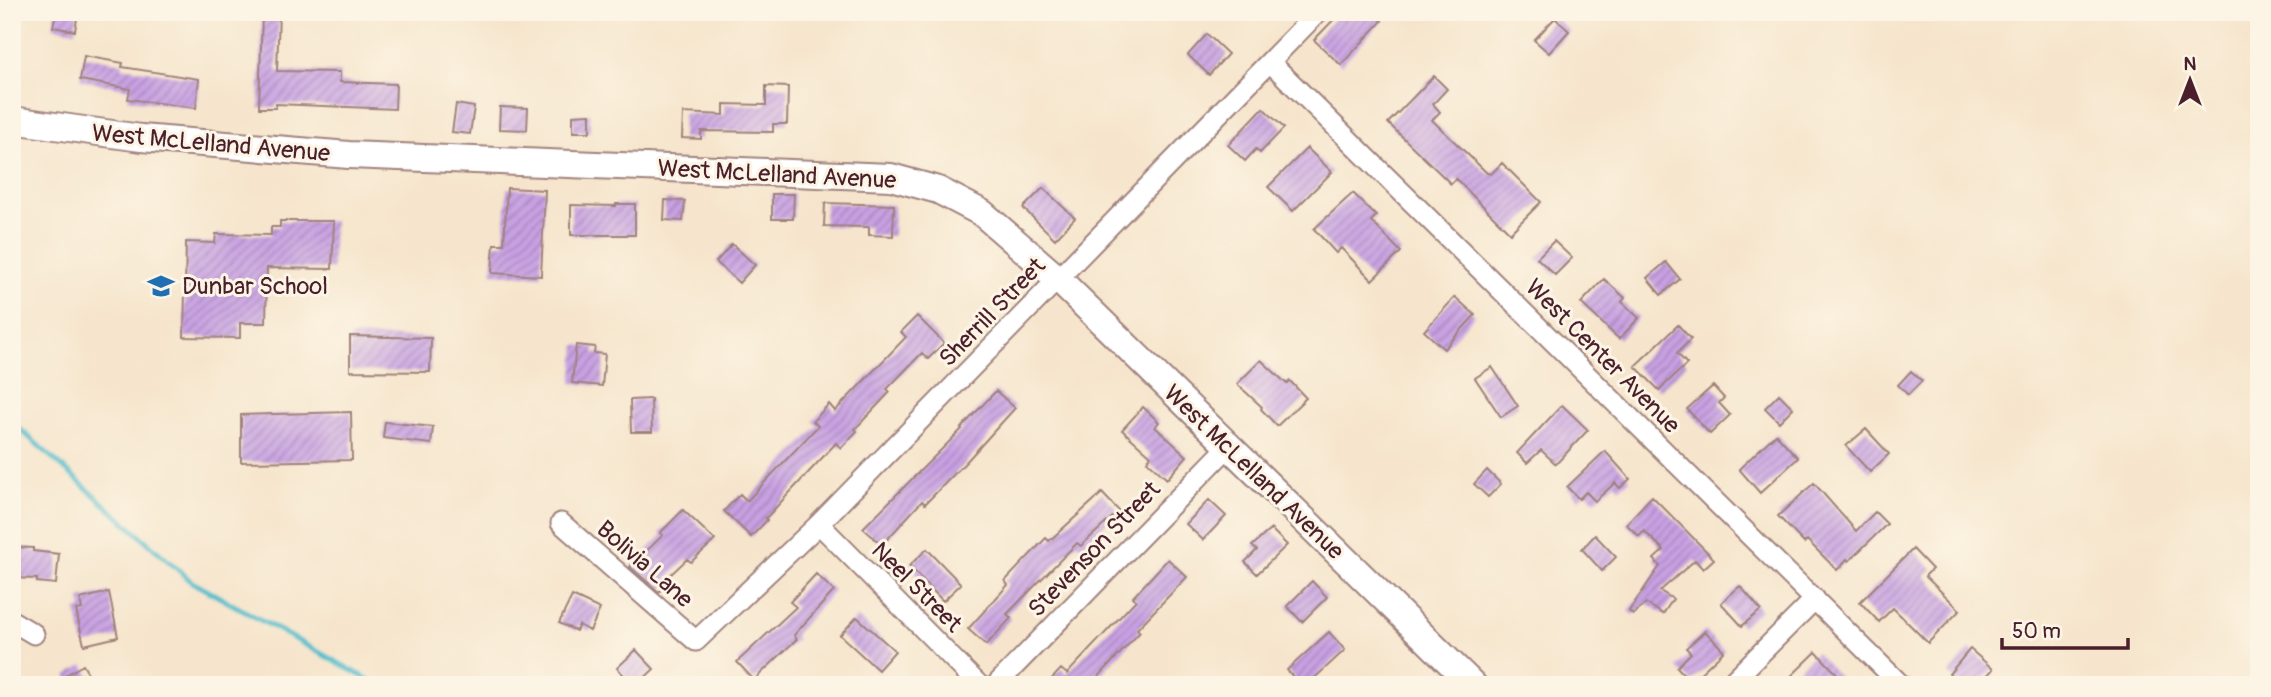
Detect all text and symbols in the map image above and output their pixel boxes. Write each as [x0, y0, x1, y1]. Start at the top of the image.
north arrow [2156, 46, 2226, 116]
text: N [2184, 52, 2197, 76]
street label: West McLelland Avenue [91, 119, 331, 168]
street label: West McLelland Avenue [657, 154, 897, 195]
street label: Sherrill Street [933, 252, 1052, 373]
school or university icon: Dunbar School [146, 271, 176, 301]
place label: Dunbar School [182, 272, 328, 301]
street label: West Center Avenue [1519, 273, 1686, 440]
street label: West McLelland Avenue [1158, 379, 1350, 566]
street label: Stevenson Street [1022, 475, 1167, 623]
street label: Bolivia Lane [591, 515, 699, 614]
street label: Neel Street [865, 536, 968, 639]
scale bar [2002, 606, 2128, 650]
text: 50 m [2012, 618, 2061, 645]

